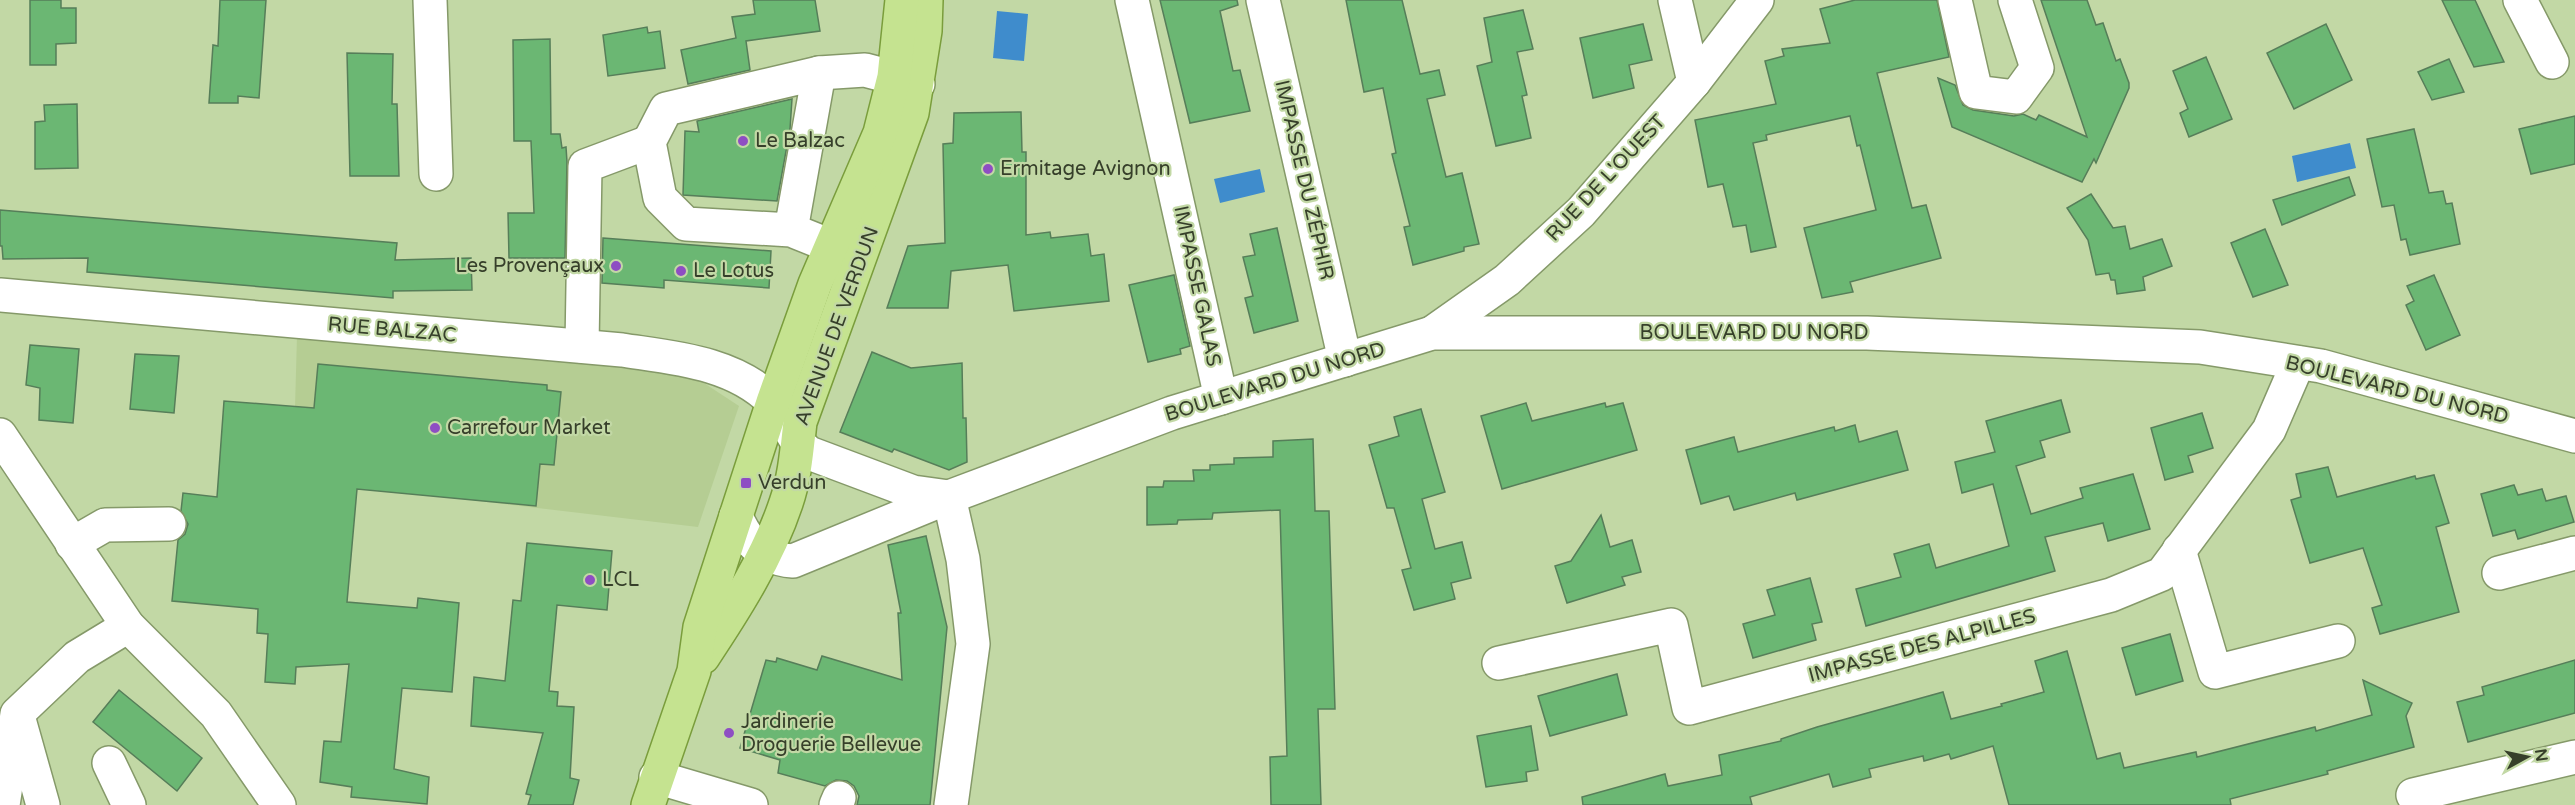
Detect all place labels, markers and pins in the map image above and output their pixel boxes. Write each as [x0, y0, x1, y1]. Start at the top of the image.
place label: Le Balzac [755, 129, 845, 153]
marker: Le Balzac [736, 134, 750, 148]
place label: Ermitage Avignon [1000, 157, 1171, 181]
marker: Ermitage Avignon [981, 162, 995, 176]
place label: Les Provençaux [455, 254, 604, 278]
marker: Les Provençaux [609, 259, 623, 273]
place label: Le Lotus [693, 259, 774, 283]
marker: Le Lotus [674, 264, 688, 278]
place label: Carrefour Market [447, 416, 611, 440]
marker: Carrefour Market [428, 421, 442, 435]
place label: Verdun [758, 471, 826, 495]
marker: Verdun [739, 476, 753, 490]
place label: LCL [602, 568, 639, 592]
marker: LCL [583, 573, 597, 587]
place label: Jardinerie Droguerie Bellevue [741, 710, 921, 757]
marker: Jardinerie Droguerie Bellevue [722, 726, 736, 740]

